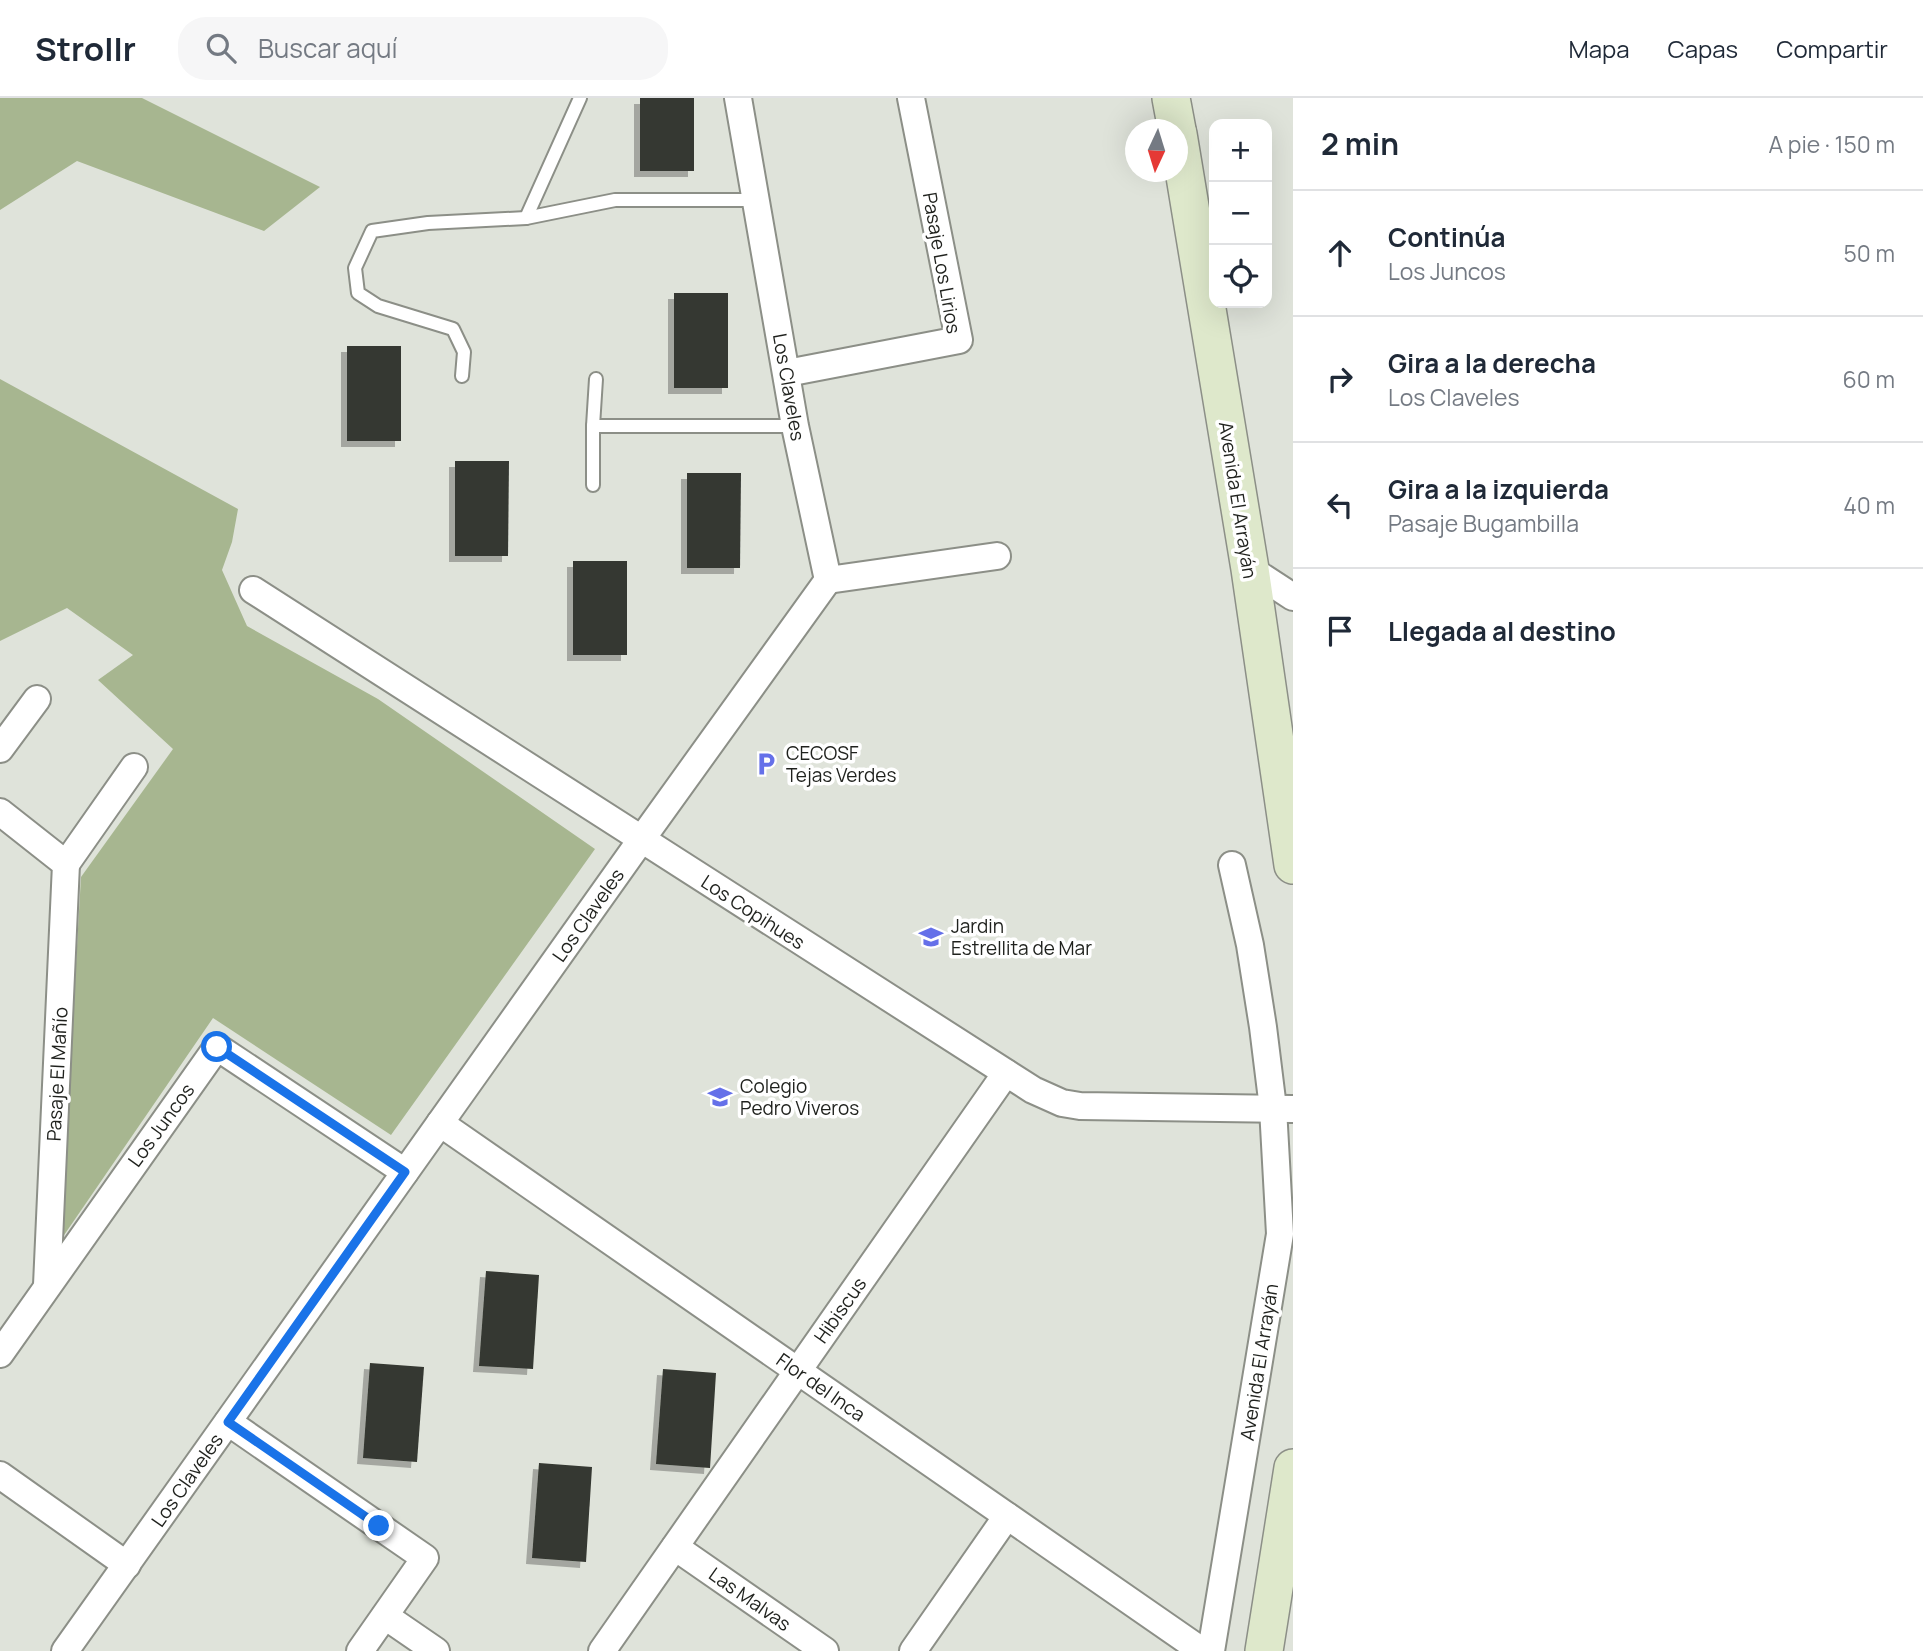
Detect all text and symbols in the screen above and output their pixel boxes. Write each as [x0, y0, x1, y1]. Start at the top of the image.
search box [178, 17, 668, 80]
text: Strollr [35, 26, 136, 71]
icon: search [202, 29, 240, 67]
text: Buscar aquí [258, 30, 398, 66]
text: Mapa [1569, 32, 1630, 65]
text: Capas [1668, 32, 1738, 65]
text: Compartir [1776, 32, 1888, 65]
north arrow [1125, 119, 1188, 182]
map controls [1209, 119, 1272, 308]
button: + [1209, 119, 1272, 182]
text: 2 min [1321, 123, 1399, 164]
text: A pie · 150 m [1769, 128, 1895, 160]
button: − [1209, 182, 1272, 245]
street label: Pasaje Los Lirios [917, 190, 967, 336]
text: Continúa [1388, 219, 1506, 255]
icon: ahead [1321, 234, 1359, 272]
text: 50 m [1844, 237, 1895, 269]
button: locate [1209, 245, 1272, 308]
text: Los Juncos [1388, 255, 1506, 287]
street label: Los Claveles [767, 331, 811, 443]
text: Gira a la derecha [1388, 345, 1596, 381]
icon: right [1321, 360, 1359, 398]
text: 60 m [1843, 363, 1895, 395]
text: Los Claveles [1388, 381, 1520, 413]
street label: Avenida El Arrayán [1213, 420, 1263, 580]
text: Gira a la izquierda [1388, 471, 1609, 507]
icon: left [1321, 486, 1359, 524]
text: 40 m [1843, 489, 1895, 521]
text: Pasaje Bugambilla [1388, 507, 1579, 539]
icon: arrive [1321, 612, 1359, 650]
text: Llegada al destino [1388, 613, 1616, 649]
place label: CECOSF Tejas Verdes [786, 740, 896, 788]
parking icon: CECOSF Tejas Verdes [752, 750, 780, 778]
street label: Los Claveles [546, 863, 630, 967]
street label: Los Copihues [696, 869, 810, 955]
place label: Jardin Estrellita de Mar [951, 913, 1092, 961]
school or university icon: Jardin Estrellita de Mar [917, 923, 945, 951]
street label: Pasaje El Mañío [41, 1006, 73, 1142]
route start [201, 1031, 232, 1062]
place label: Colegio Pedro Viveros [740, 1073, 859, 1121]
street label: Los Juncos [122, 1078, 200, 1172]
school or university icon: Colegio Pedro Viveros [706, 1083, 734, 1111]
street label: Hibiscus [808, 1272, 872, 1348]
street label: Avenida El Arrayán [1234, 1282, 1284, 1442]
street label: Flor del Inca [771, 1347, 871, 1427]
street label: Los Claveles [145, 1428, 229, 1532]
route end [363, 1510, 394, 1541]
street label: Las Malvas [704, 1561, 796, 1637]

